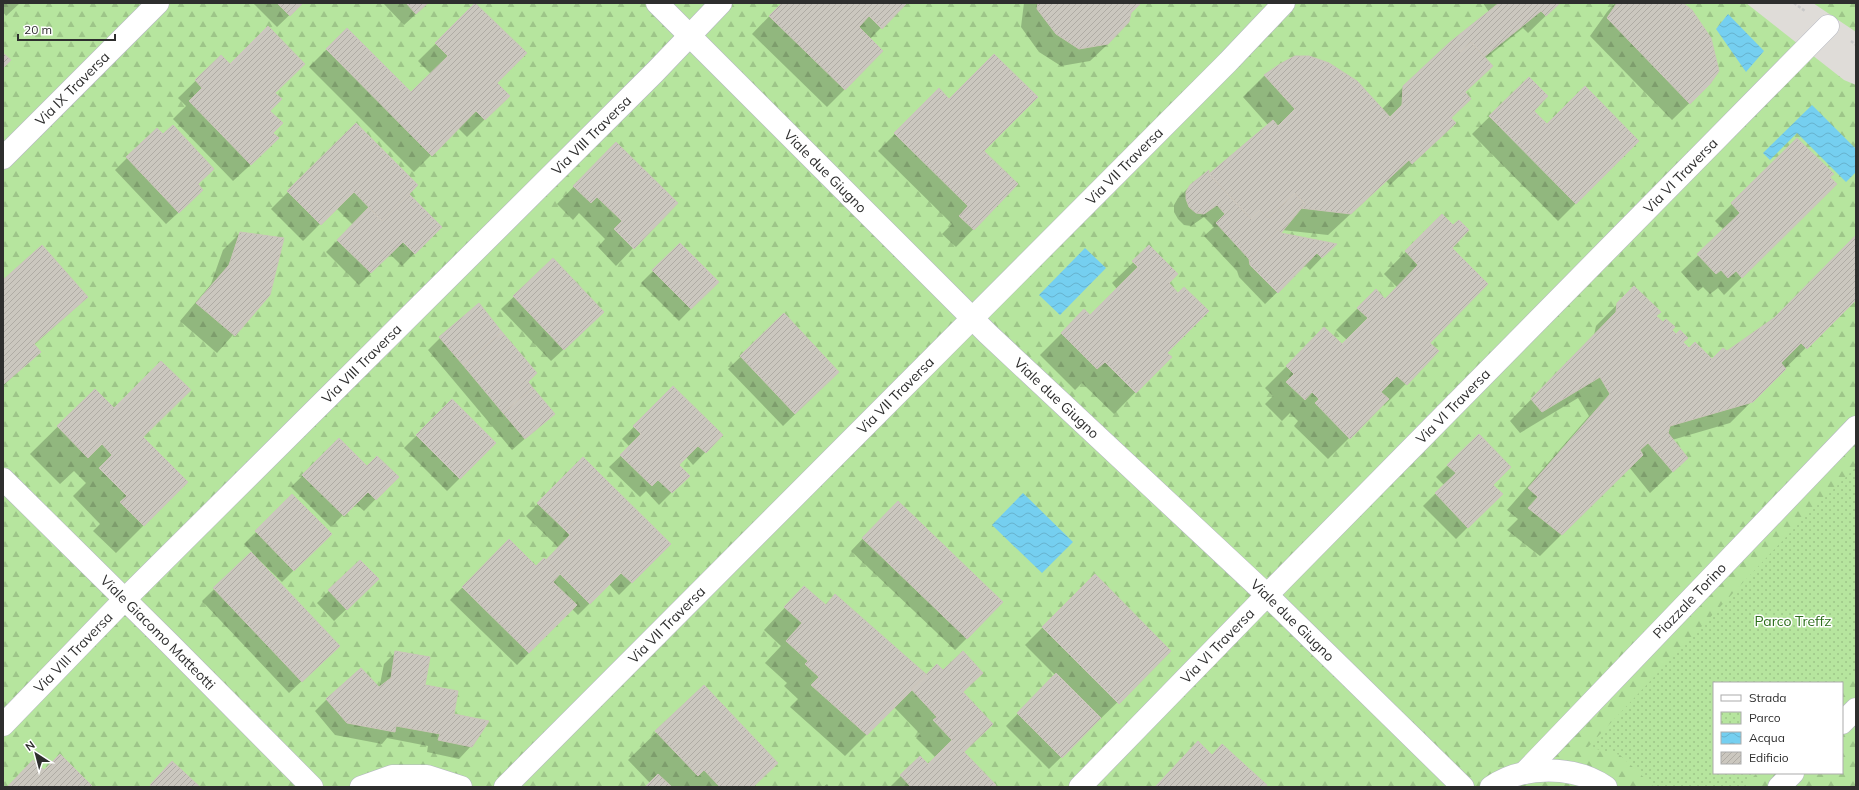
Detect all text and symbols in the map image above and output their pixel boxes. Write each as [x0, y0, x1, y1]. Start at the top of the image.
scale bar [18, 16, 115, 42]
text: 20 m [24, 22, 52, 37]
street label: Via IX Traversa [31, 48, 113, 130]
street label: Via VIII Traversa [548, 92, 635, 179]
street label: Via VII Traversa [1082, 124, 1167, 208]
street label: Viale due Giugno [780, 126, 871, 217]
street label: Via VI Traversa [1640, 134, 1721, 217]
street label: Via VIII Traversa [318, 320, 405, 407]
street label: Via VII Traversa [853, 353, 938, 438]
street label: Viale due Giugno [1010, 354, 1103, 442]
street label: Via VI Traversa [1412, 365, 1494, 448]
street label: Piazzale Torino [1649, 559, 1730, 642]
street label: Viale Giacomo Matteotti [96, 571, 219, 694]
street label: Viale due Giugno [1247, 575, 1338, 665]
street label: Via VII Traversa [624, 582, 709, 667]
street label: Via VI Traversa [1177, 604, 1258, 687]
street label: Via VIII Traversa [30, 608, 116, 697]
park label: Parco Treffz [1755, 612, 1831, 630]
legend [1713, 682, 1843, 774]
text: Strada [1749, 690, 1787, 705]
text: Parco [1749, 710, 1781, 725]
text: Acqua [1749, 730, 1785, 745]
north arrow [16, 734, 56, 774]
text: N [23, 738, 38, 754]
text: Edificio [1749, 750, 1789, 765]

